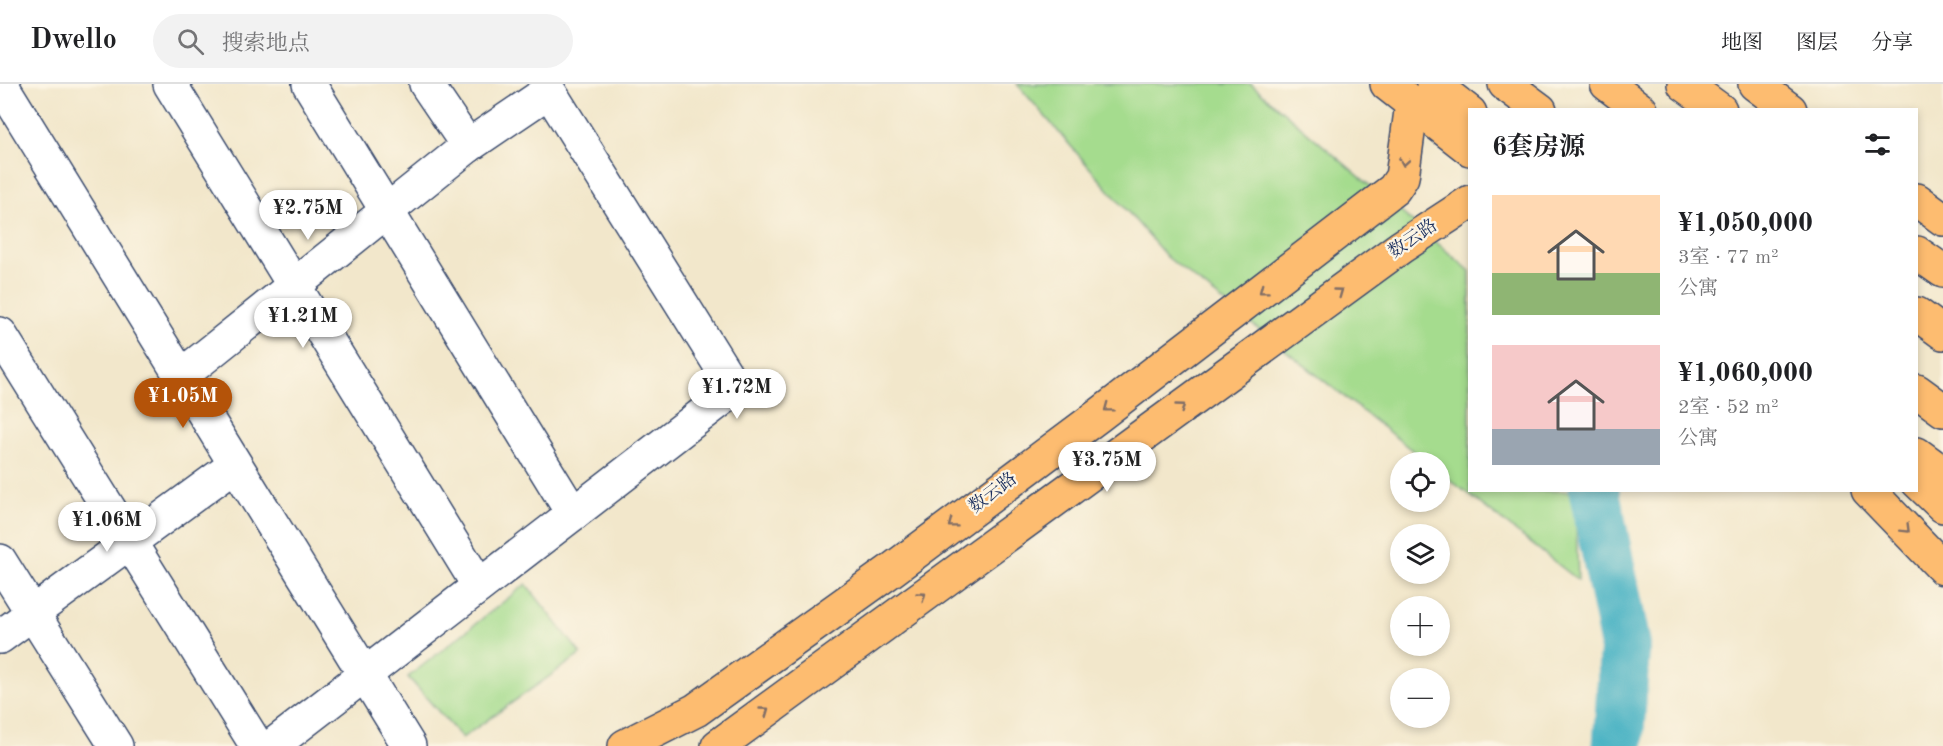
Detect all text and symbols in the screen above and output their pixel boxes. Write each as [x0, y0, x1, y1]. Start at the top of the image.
search box [153, 14, 573, 68]
icon: search [174, 25, 207, 58]
text: Dwello [30, 27, 117, 55]
text: 搜索地点 [222, 33, 310, 55]
text: 地图 [1721, 33, 1763, 54]
text: 图层 [1796, 33, 1838, 54]
text: 分享 [1871, 33, 1913, 54]
icon: filters [1861, 128, 1894, 161]
text: 6套房源 [1492, 135, 1585, 161]
one-way arrow [1399, 157, 1411, 166]
pin: ¥2.75M [259, 190, 357, 241]
text: ¥2.75M [273, 199, 343, 219]
text: ¥1,050,000 [1678, 211, 1813, 237]
street label: 数云路 [1384, 215, 1440, 262]
icon: home [1540, 219, 1612, 291]
text: 3室 · 77 m² [1678, 248, 1779, 268]
text: 公寓 [1678, 279, 1718, 299]
one-way arrow [1259, 282, 1270, 293]
one-way arrow [1332, 288, 1343, 299]
pin: ¥1.21M [254, 298, 352, 349]
text: ¥1.21M [268, 307, 338, 327]
text: ¥1,060,000 [1678, 361, 1813, 387]
pin: ¥1.72M [688, 369, 786, 420]
icon: home [1540, 369, 1612, 441]
pin: ¥1.05M [134, 378, 232, 429]
text: ¥1.72M [702, 378, 772, 398]
text: ¥1.05M [148, 387, 218, 407]
text: 2室 · 52 m² [1678, 398, 1779, 418]
one-way arrow [1103, 400, 1114, 411]
one-way arrow [1175, 403, 1186, 414]
text: 公寓 [1678, 429, 1718, 449]
pin: ¥3.75M [1058, 442, 1156, 493]
text: ¥3.75M [1072, 451, 1142, 471]
map controls [1390, 452, 1450, 728]
button: locate [1390, 452, 1450, 512]
street label: 数云路 [965, 468, 1020, 516]
pin: ¥1.06M [58, 502, 156, 553]
text: ¥1.06M [72, 511, 142, 531]
one-way arrow [947, 517, 958, 528]
one-way arrow [1898, 521, 1909, 532]
button: layers [1390, 524, 1450, 584]
one-way arrow [916, 593, 927, 604]
button: + [1390, 596, 1450, 656]
button: − [1390, 668, 1450, 728]
one-way arrow [758, 708, 769, 719]

